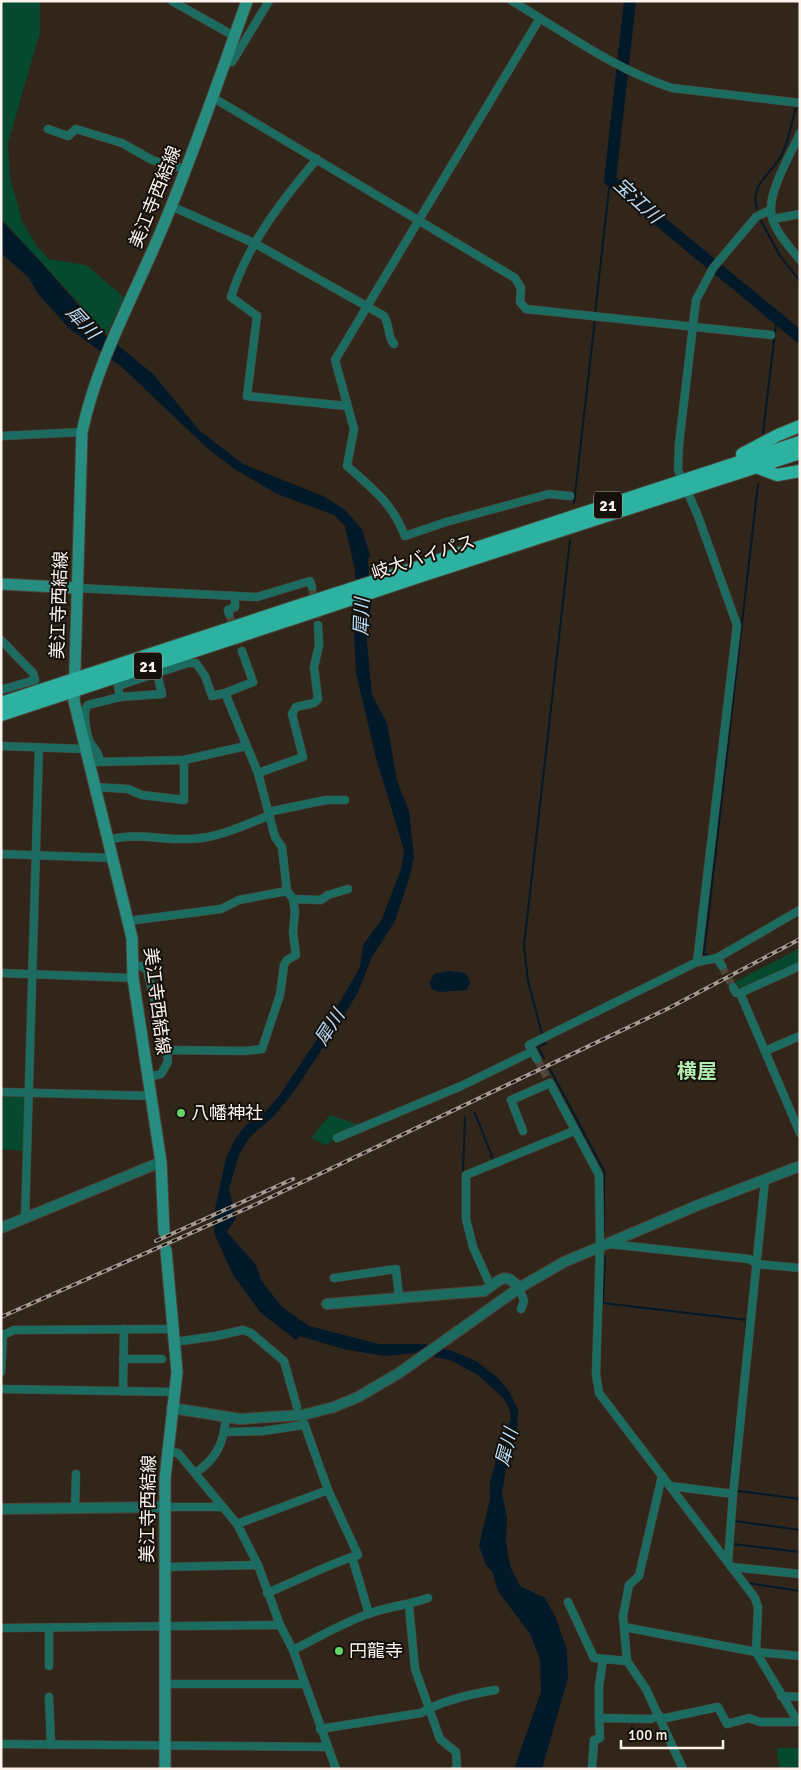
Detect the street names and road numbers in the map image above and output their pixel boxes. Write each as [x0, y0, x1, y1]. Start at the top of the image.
street label: 美江寺西結線 [125, 143, 185, 251]
road number: 21 [594, 492, 622, 518]
street label: 岐大バイパス [368, 530, 478, 584]
street label: 美江寺西結線 [46, 551, 72, 659]
road number: 21 [134, 652, 162, 679]
street label: 美江寺西結線 [140, 946, 174, 1056]
street label: 美江寺西結線 [136, 1455, 160, 1563]

